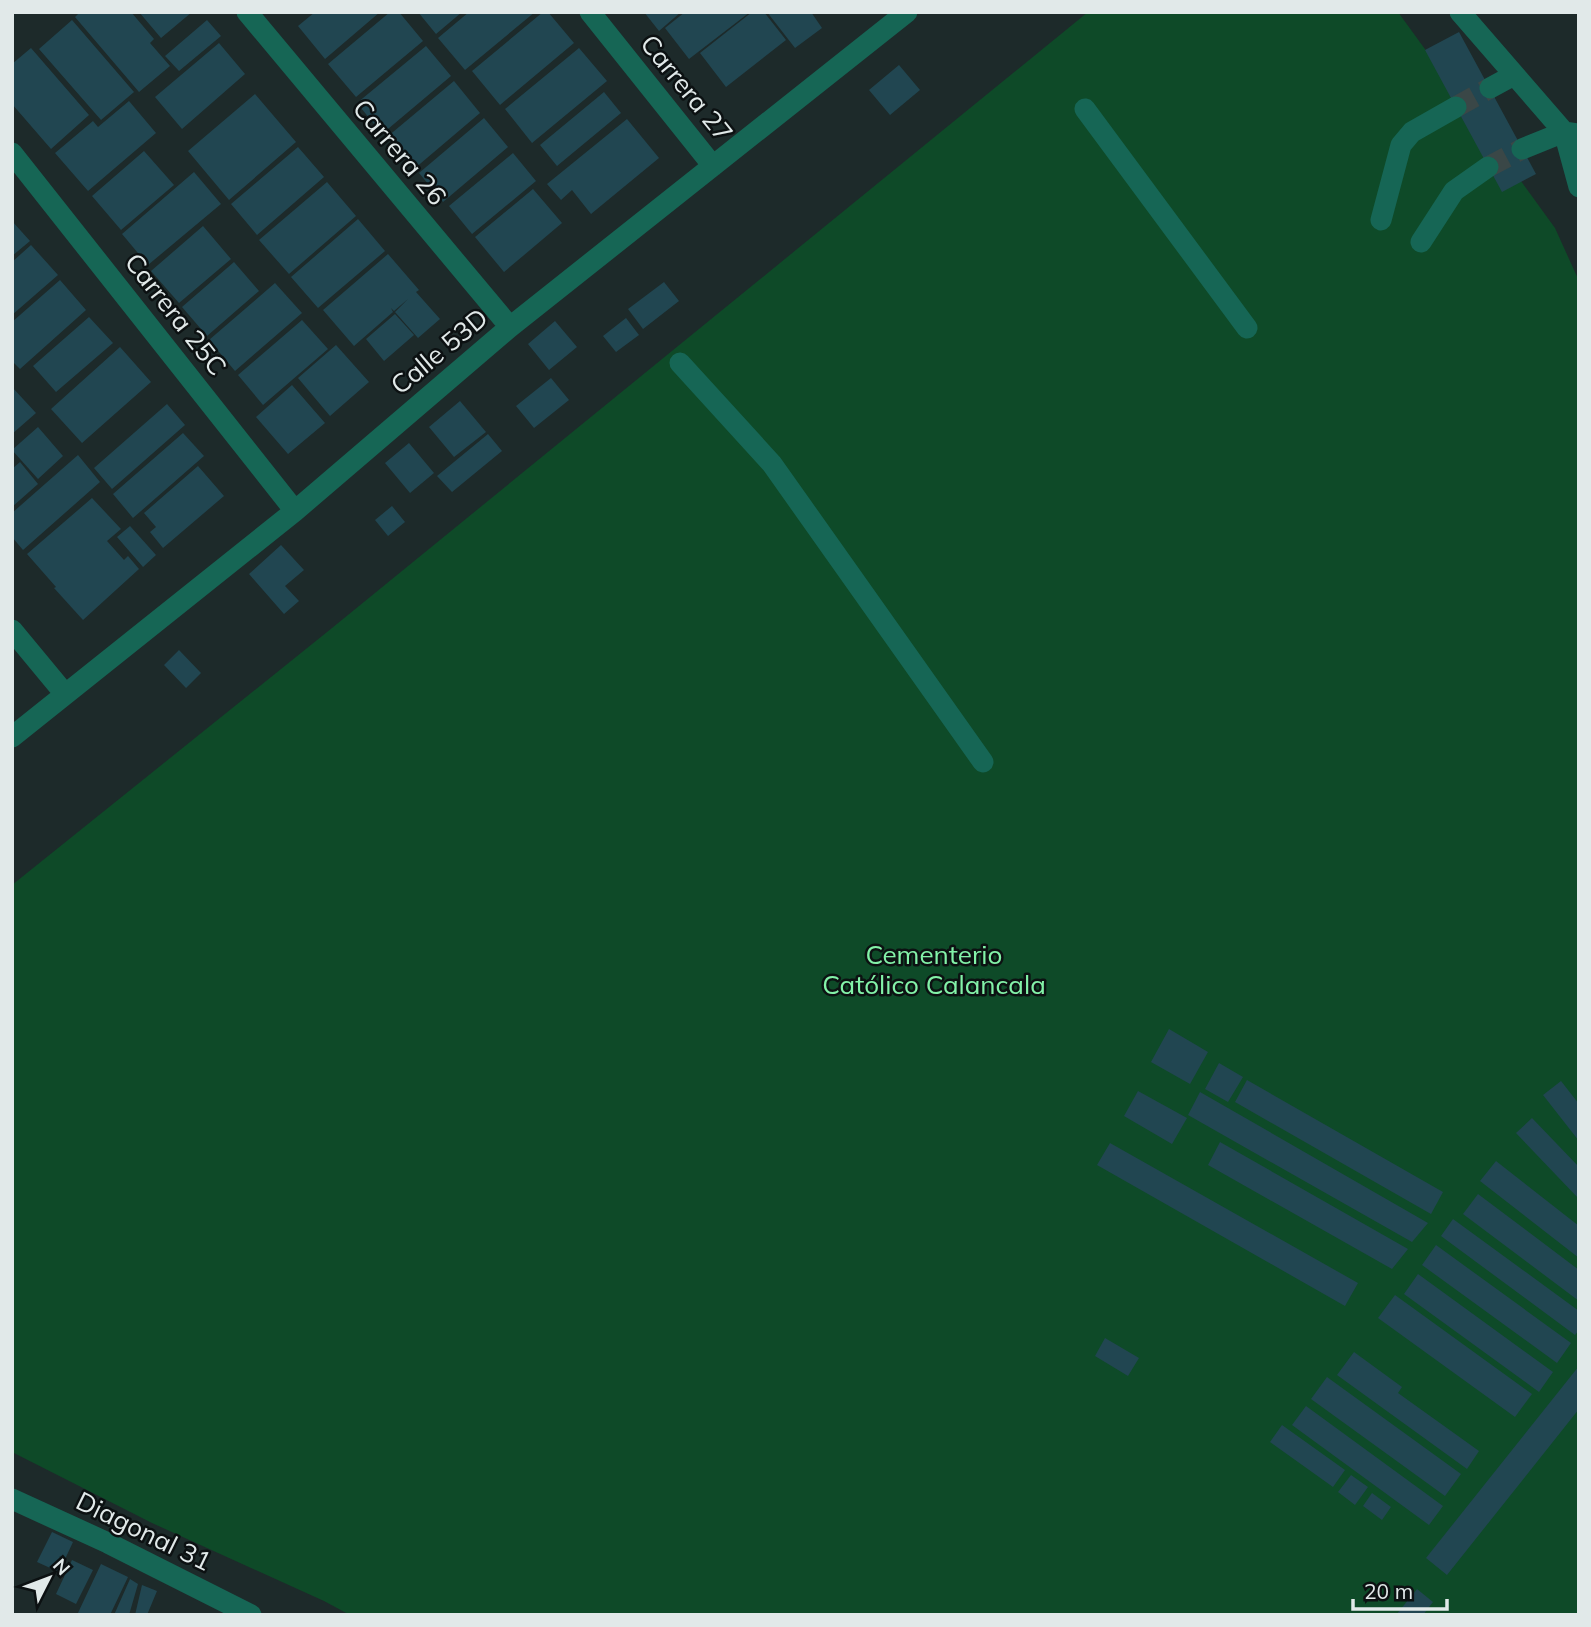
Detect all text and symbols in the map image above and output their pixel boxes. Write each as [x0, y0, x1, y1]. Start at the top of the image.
street label: Carrera 27 [634, 28, 740, 148]
street label: Carrera 26 [346, 92, 454, 212]
street label: Carrera 25C [118, 246, 234, 382]
street label: Calle 53D [384, 301, 494, 401]
park label: Cementerio Católico Calancala [822, 938, 1046, 1001]
street label: Diagonal 31 [71, 1484, 217, 1578]
north arrow [14, 1543, 84, 1613]
text: N [48, 1553, 75, 1580]
scale bar [1353, 1568, 1448, 1612]
text: 20 m [1364, 1578, 1413, 1604]

